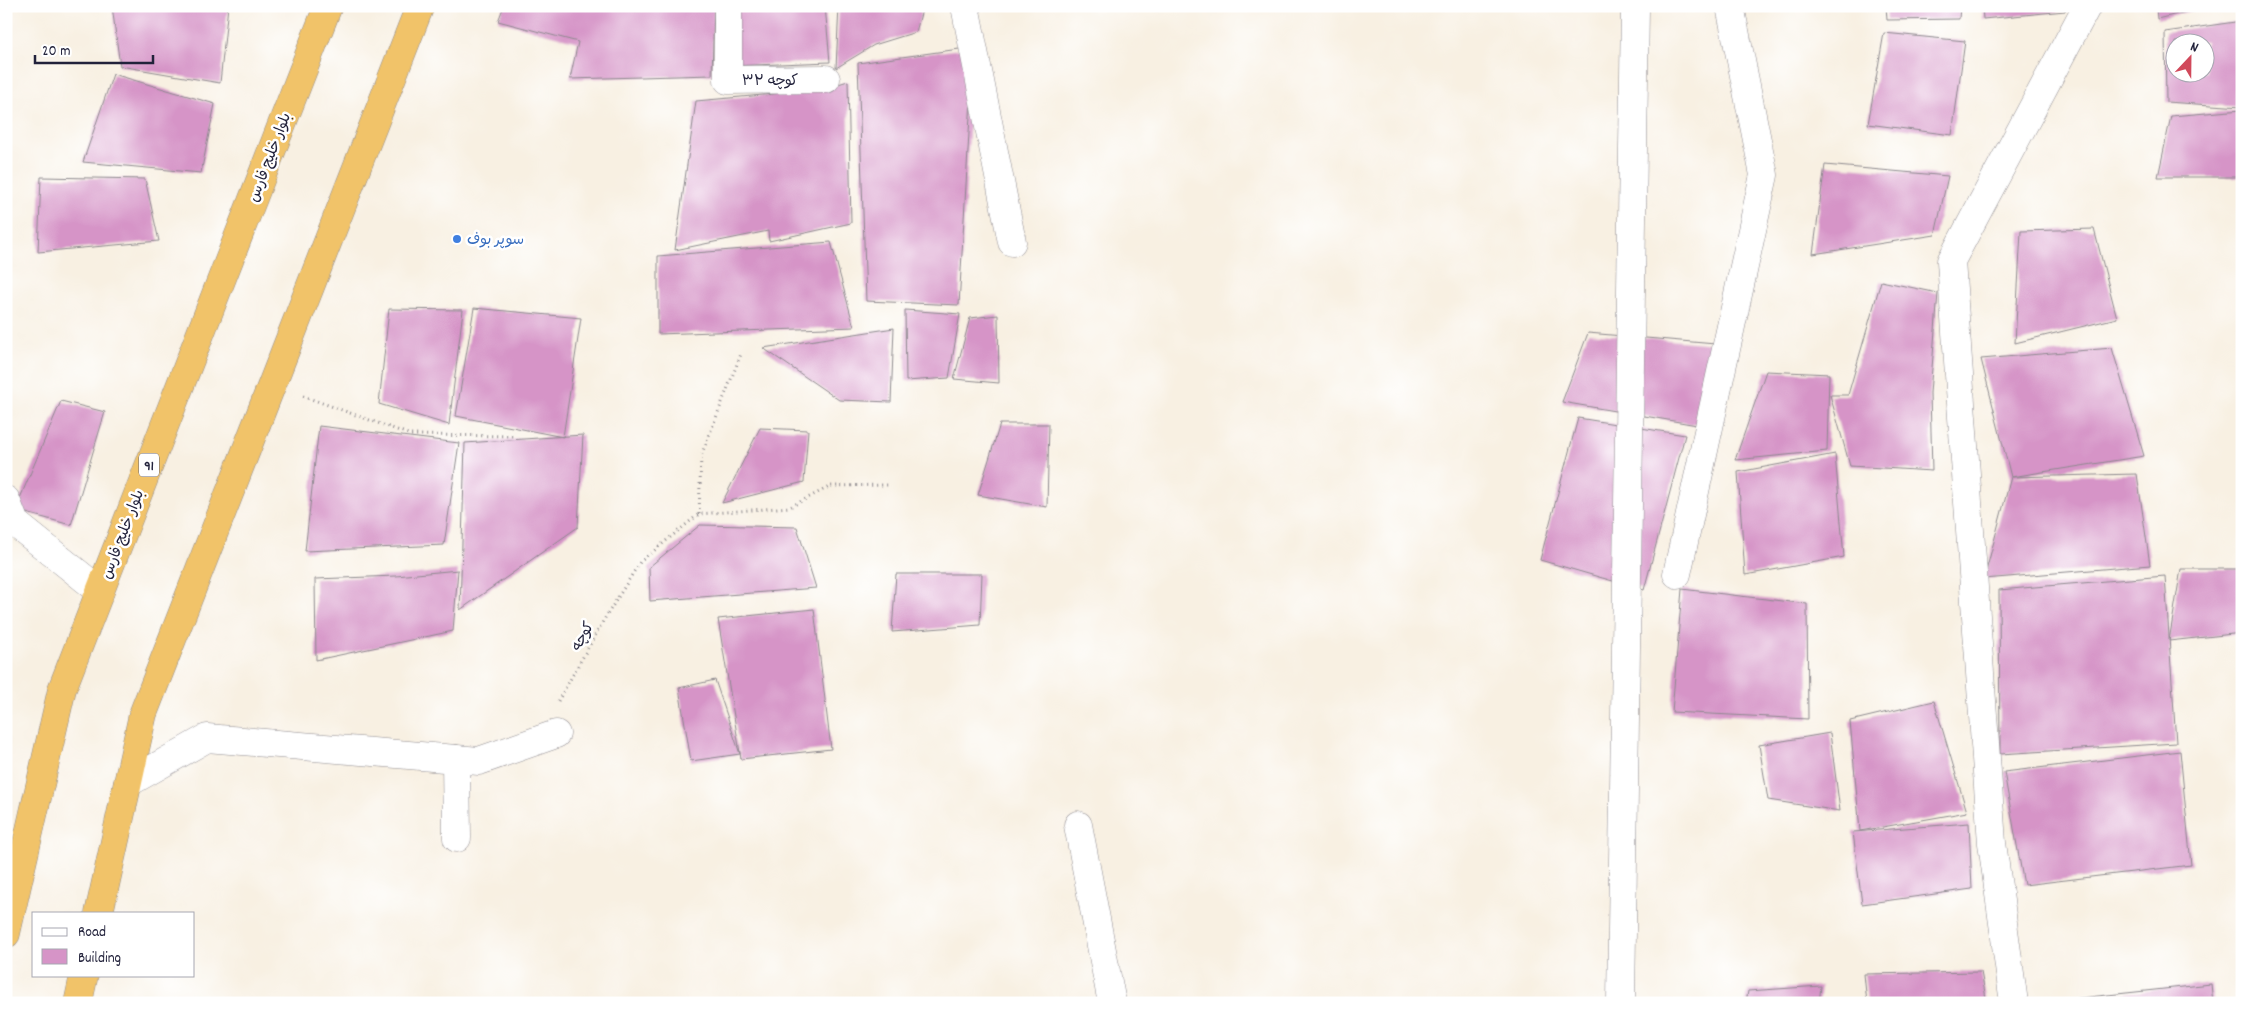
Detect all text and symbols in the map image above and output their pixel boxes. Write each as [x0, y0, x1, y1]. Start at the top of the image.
scale bar [35, 32, 152, 64]
north arrow [2166, 32, 2216, 82]
text: N [2187, 37, 2201, 58]
text: 20 m [42, 41, 70, 63]
street label: کوچه ۳۲ [742, 71, 798, 93]
street label: بلوار خلیج فارس [244, 110, 298, 206]
place label: سوپر بوف [467, 230, 524, 252]
marker: سوپر بوف [451, 233, 463, 245]
road number: 91 [139, 454, 159, 476]
street label: بلوار خلیج فارس [97, 487, 151, 583]
street label: کوچه [567, 618, 601, 656]
legend [32, 912, 195, 976]
text: Road [78, 922, 106, 944]
text: Building [78, 948, 121, 970]

